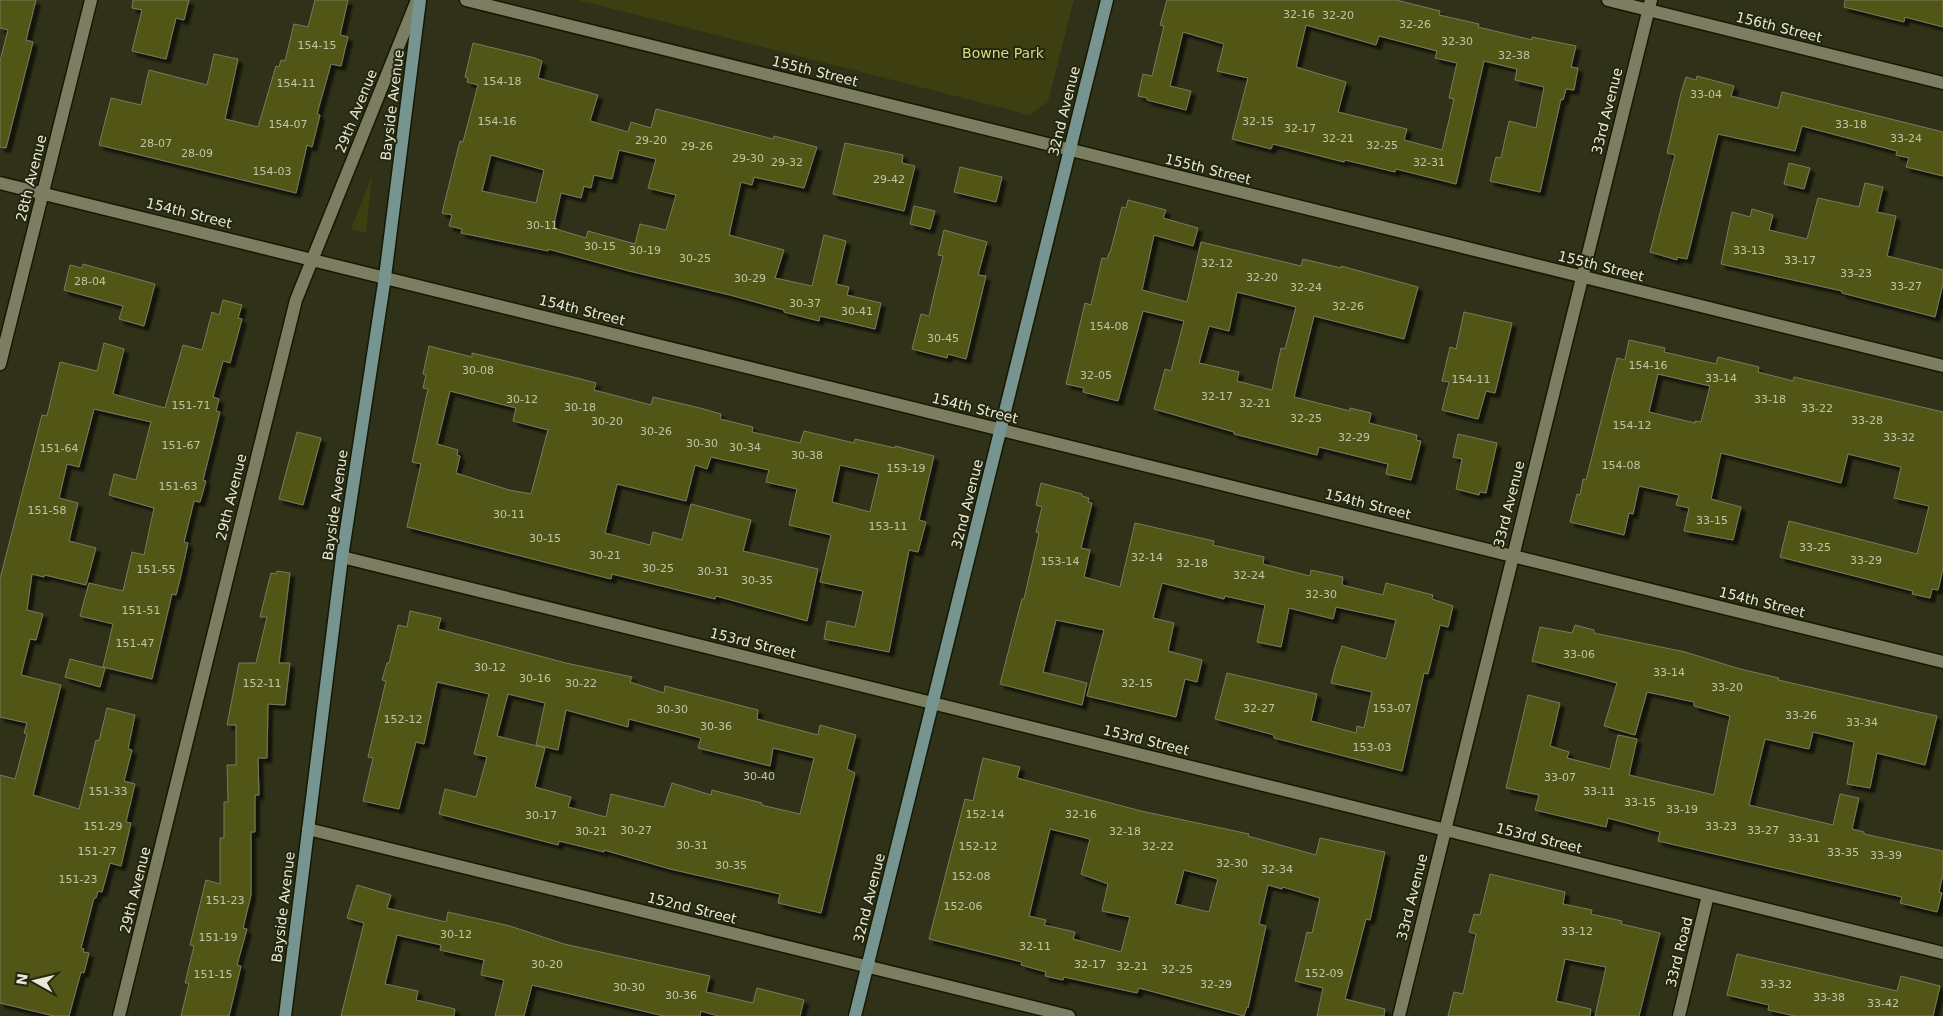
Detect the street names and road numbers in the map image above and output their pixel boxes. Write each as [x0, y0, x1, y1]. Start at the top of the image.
street label: 156th Street [1734, 9, 1824, 46]
street label: Bayside Avenue [377, 49, 407, 161]
street label: 155th Street [770, 53, 860, 90]
street label: 32nd Avenue [1045, 64, 1083, 158]
street label: 33rd Avenue [1589, 66, 1625, 156]
street label: 29th Avenue [332, 67, 380, 155]
street label: 28th Avenue [13, 133, 49, 223]
street label: 155th Street [1163, 151, 1253, 188]
street label: 154th Street [144, 195, 234, 232]
street label: 155th Street [1556, 248, 1646, 285]
street label: 154th Street [537, 292, 627, 329]
street label: 154th Street [930, 390, 1020, 427]
street label: Bayside Avenue [319, 449, 351, 561]
street label: 29th Avenue [213, 452, 249, 542]
street label: 32nd Avenue [948, 457, 986, 551]
street label: 33rd Avenue [1491, 459, 1527, 549]
street label: 154th Street [1323, 486, 1413, 523]
street label: 154th Street [1717, 584, 1807, 621]
street label: 153rd Street [708, 625, 798, 662]
street label: 153rd Street [1101, 722, 1191, 759]
street label: 153rd Street [1494, 820, 1584, 857]
street label: 29th Avenue [117, 845, 153, 935]
street label: Bayside Avenue [268, 851, 298, 963]
street label: 32nd Avenue [850, 851, 888, 945]
street label: 33rd Avenue [1394, 852, 1430, 942]
street label: 152nd Street [646, 889, 739, 927]
street label: 33rd Road [1663, 915, 1695, 989]

